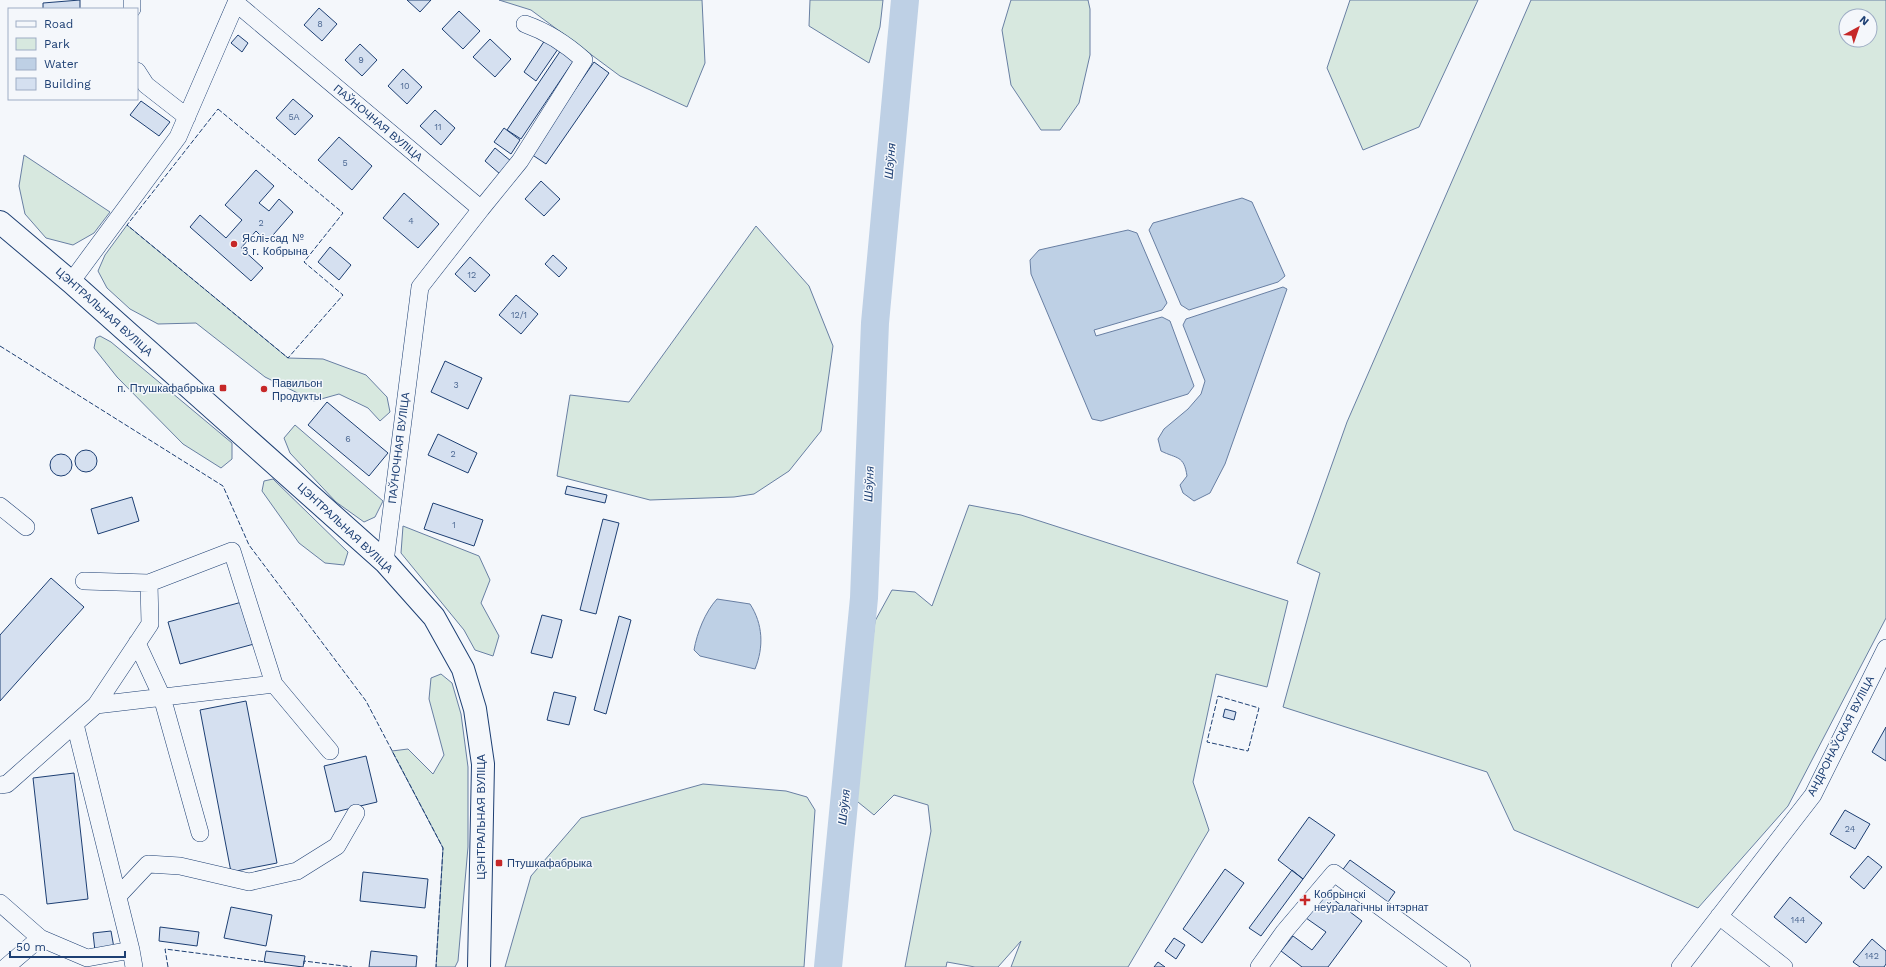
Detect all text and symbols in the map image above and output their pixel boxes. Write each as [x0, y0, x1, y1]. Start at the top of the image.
legend [8, 8, 138, 100]
north arrow [1838, 8, 1878, 48]
text: N [1857, 13, 1871, 28]
text: Road [44, 17, 73, 31]
house number: 8 [317, 19, 323, 29]
text: Park [44, 37, 70, 51]
house number: 9 [358, 55, 364, 65]
text: Water [44, 57, 79, 71]
text: Building [44, 77, 91, 91]
house number: 10 [400, 81, 410, 91]
street label: ПАЎНОЧНАЯ ВУЛІЦА [331, 82, 426, 164]
house number: 5А [288, 112, 300, 122]
house number: 11 [434, 122, 442, 132]
water label: Шэўня [881, 142, 899, 180]
house number: 5 [342, 158, 348, 168]
house number: 4 [408, 216, 414, 226]
house number: 2 [258, 218, 264, 228]
place label: Яслі-сад № 3 г. Кобрына [242, 232, 309, 258]
marker: Яслі-сад № 3 г. Кобрына [229, 239, 239, 249]
street label: ЦЭНТРАЛЬНАЯ ВУЛІЦА [53, 265, 156, 359]
house number: 12 [468, 270, 476, 280]
house number: 12/1 [511, 310, 527, 320]
place label: Павильон Продукты [272, 377, 322, 403]
house number: 3 [453, 380, 459, 390]
place label: п. Птушкафабрыка [117, 382, 216, 395]
marker: п. Птушкафабрыка [218, 383, 228, 393]
marker: Павильон Продукты [259, 384, 269, 394]
street label: ПАЎНОЧНАЯ ВУЛІЦА [386, 391, 412, 504]
house number: 6 [345, 434, 351, 444]
house number: 2 [450, 449, 456, 459]
water label: Шэўня [861, 465, 877, 502]
street label: ЦЭНТРАЛЬНАЯ ВУЛІЦА [295, 480, 396, 576]
house number: 1 [452, 520, 456, 530]
street label: АНДРОНАЎСКАЯ ВУЛІЦА [1805, 673, 1877, 798]
street label: ЦЭНТРАЛЬНАЯ ВУЛІЦА [475, 754, 488, 880]
water label: Шэўня [835, 788, 853, 826]
house number: 24 [1845, 824, 1856, 834]
place label: Птушкафабрыка [507, 857, 593, 870]
marker: Птушкафабрыка [494, 858, 504, 868]
place label: Кобрынскі неўралагічны інтэрнат [1314, 888, 1429, 914]
marker: Кобрынскі неўралагічны інтэрнат [1299, 894, 1311, 906]
house number: 144 [1791, 915, 1806, 925]
scale bar [10, 933, 125, 959]
text: 50 m [16, 940, 46, 954]
house number: 142 [1865, 951, 1879, 961]

